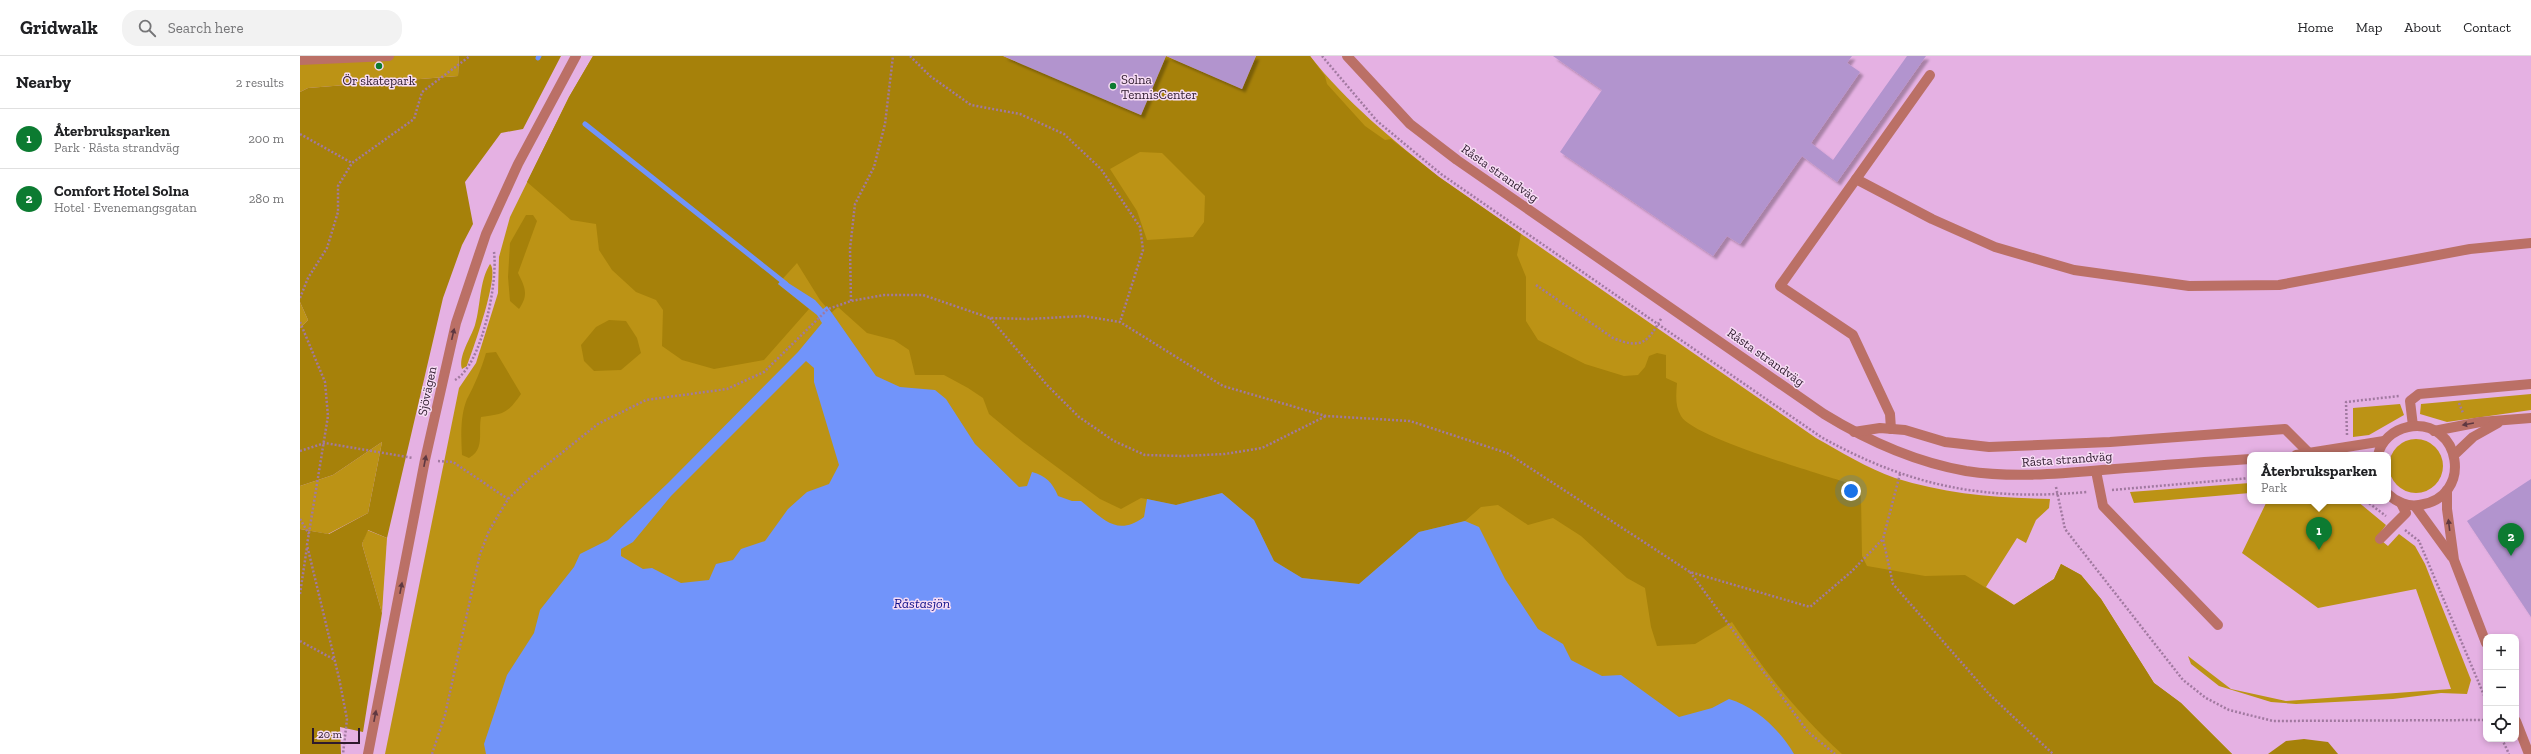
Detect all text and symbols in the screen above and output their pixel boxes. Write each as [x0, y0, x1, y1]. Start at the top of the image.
search box [122, 10, 402, 46]
text: Gridwalk [20, 16, 98, 39]
icon: search [136, 17, 158, 39]
text: Search here [168, 19, 244, 37]
text: Home [2298, 19, 2334, 36]
text: Map [2356, 19, 2382, 36]
text: About [2404, 19, 2441, 36]
text: Contact [2463, 19, 2511, 36]
marker: Ör skatepark [374, 61, 384, 71]
text: Nearby [16, 72, 71, 92]
place label: Solna TennisCenter [1121, 72, 1197, 102]
place label: Ör skatepark [343, 73, 416, 88]
text: 2 results [236, 75, 284, 90]
marker: Solna TennisCenter [1108, 81, 1118, 91]
text: Återbruksparken [54, 122, 170, 140]
text: 1 [26, 131, 32, 146]
text: 200 m [248, 131, 284, 146]
text: Park · Råsta strandväg [54, 140, 179, 155]
street label: Råsta strandväg [1459, 141, 1541, 205]
text: Comfort Hotel Solna [54, 182, 189, 200]
text: 2 [26, 191, 32, 206]
text: 280 m [249, 191, 284, 206]
text: Hotel · Evenemangsgatan [54, 200, 197, 215]
street label: Råsta strandväg [1725, 325, 1807, 389]
one-way arrow [451, 327, 457, 340]
street label: Sjövägen [414, 364, 441, 417]
one-way arrow [2462, 421, 2474, 427]
street label: Råsta strandväg [2021, 448, 2113, 470]
popup [2247, 452, 2391, 504]
one-way arrow [422, 454, 428, 467]
text: Återbruksparken [2261, 462, 2377, 480]
text: Park [2261, 480, 2287, 495]
your location [1841, 481, 1861, 501]
pin: 1 [2306, 517, 2332, 550]
one-way arrow [2446, 519, 2452, 531]
pin: 2 [2498, 523, 2524, 556]
one-way arrow [398, 582, 404, 594]
water label: Råstasjön [894, 595, 950, 612]
map controls [2483, 634, 2519, 742]
button: + [2483, 634, 2519, 670]
button: − [2483, 670, 2519, 706]
button: locate [2483, 706, 2519, 742]
one-way arrow [373, 710, 379, 722]
scale bar [312, 726, 360, 745]
text: 20 m [318, 728, 342, 741]

